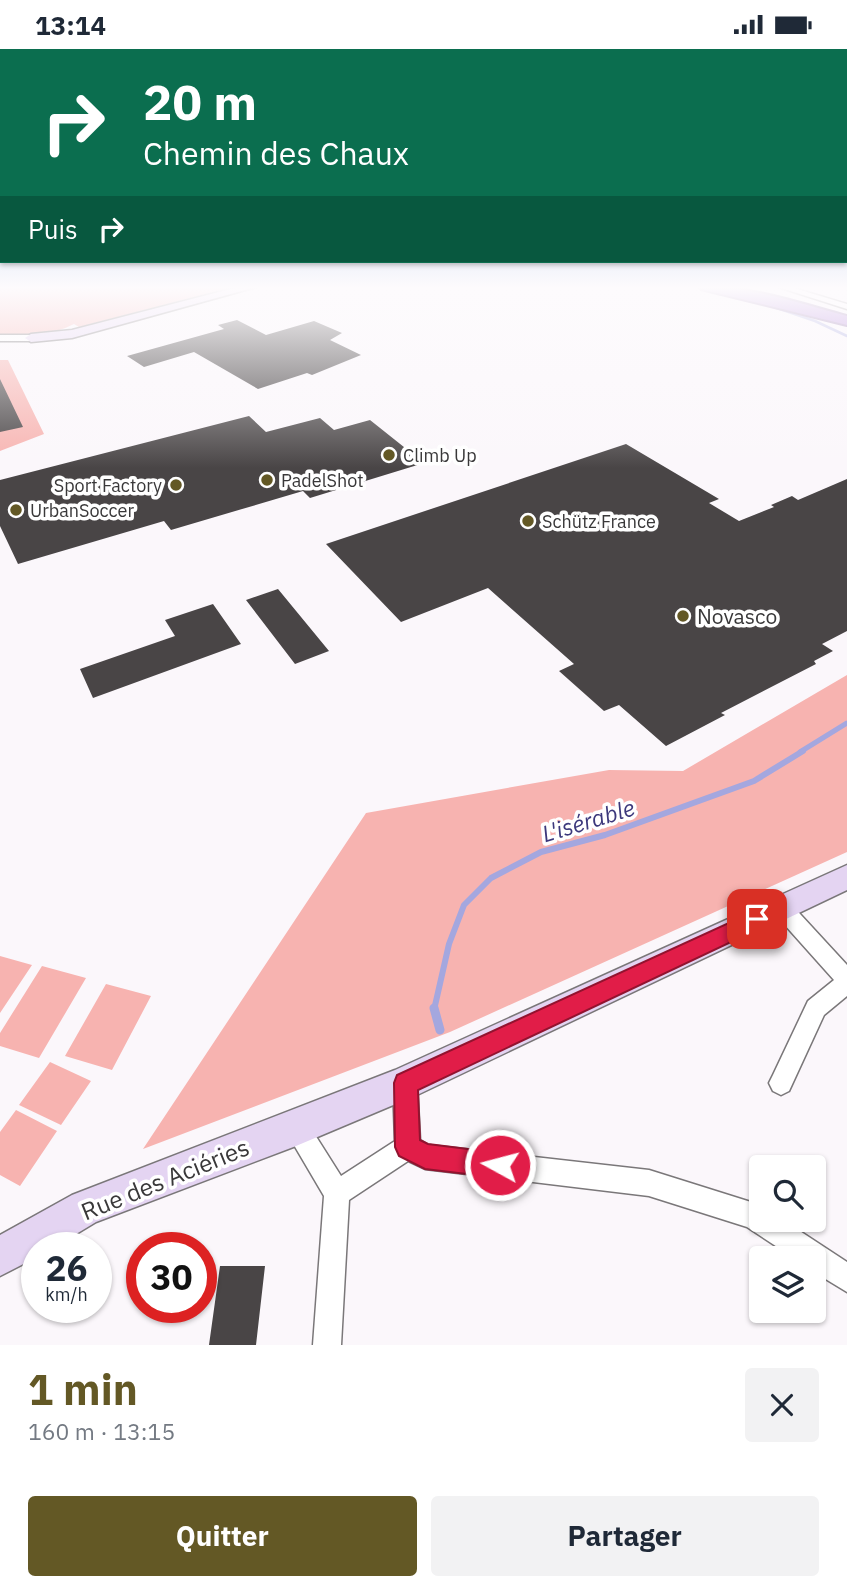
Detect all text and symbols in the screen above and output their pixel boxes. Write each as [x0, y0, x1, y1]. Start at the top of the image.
text: 13:14 [35, 8, 106, 42]
text: 20 m [143, 70, 257, 133]
icon: right [28, 77, 119, 168]
text: Chemin des Chaux [143, 132, 409, 174]
icon: right [92, 210, 130, 248]
text: Puis [28, 212, 78, 246]
place label: Climb Up [403, 444, 477, 467]
marker: Climb Up [381, 447, 397, 463]
place label: PadelShot [281, 469, 364, 492]
marker: PadelShot [259, 472, 275, 488]
place label: Sport Factory [54, 474, 162, 497]
marker: Sport Factory [168, 477, 184, 493]
place label: UrbanSoccer [30, 499, 134, 522]
marker: UrbanSoccer [8, 502, 24, 518]
place label: Schütz France [542, 510, 656, 533]
marker: Schütz France [520, 513, 536, 529]
place label: Novasco [697, 602, 777, 630]
marker: Novasco [675, 608, 691, 624]
water label: L'isérable [538, 792, 638, 848]
pin [727, 889, 787, 949]
icon: arrive [738, 900, 776, 938]
position arrow [463, 1128, 537, 1202]
street label: Rue des Aciéries [76, 1131, 254, 1227]
map controls [749, 1155, 826, 1323]
button: search [749, 1155, 826, 1232]
speed limit sign: 30 [126, 1232, 217, 1323]
text: 26 [45, 1245, 88, 1291]
button: layers [749, 1246, 826, 1323]
text: km/h [45, 1283, 88, 1306]
text: 1 min [28, 1362, 138, 1417]
button: close [745, 1368, 819, 1442]
text: 160 m · 13:15 [28, 1416, 175, 1446]
button: Quitter [28, 1496, 417, 1576]
button: Partager [431, 1496, 819, 1576]

